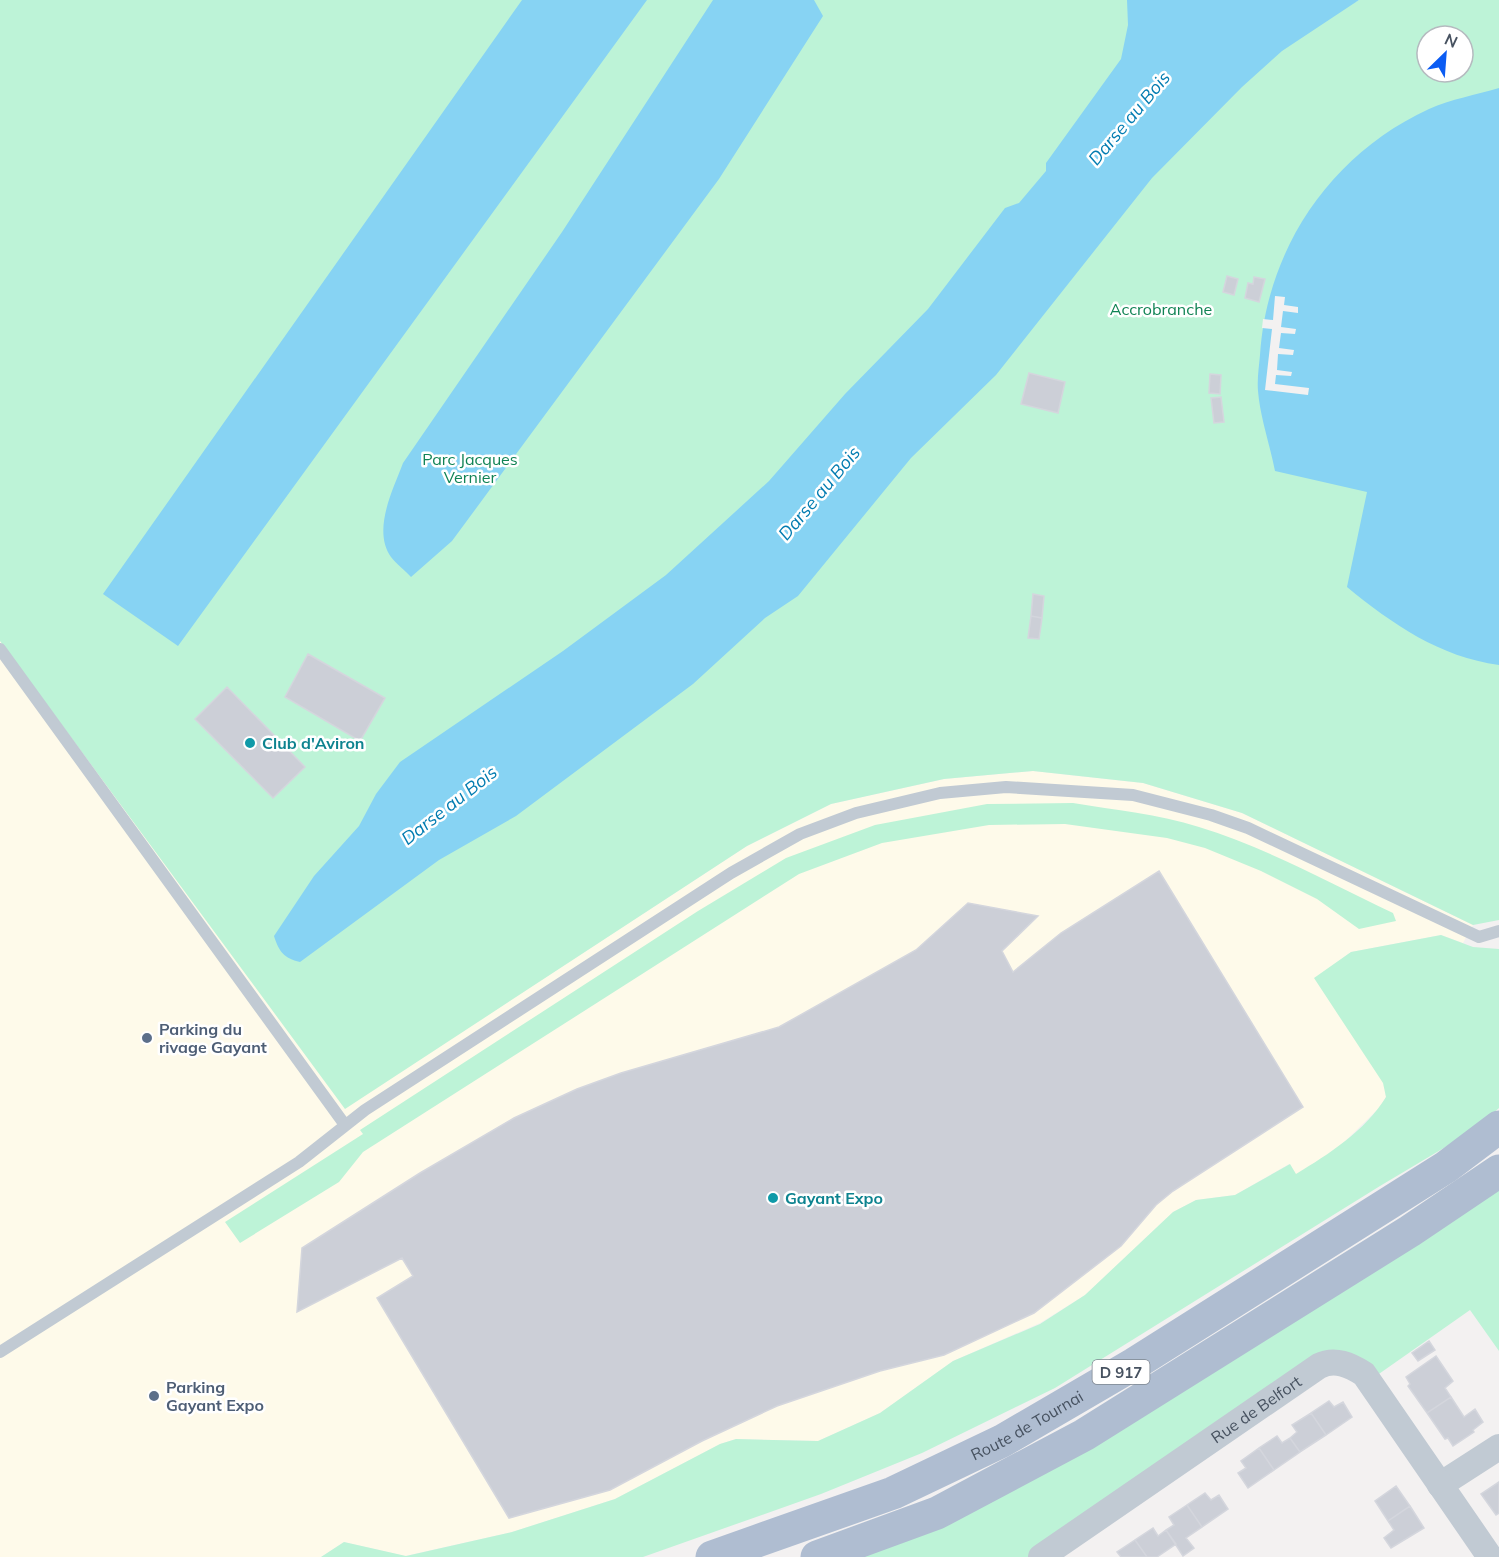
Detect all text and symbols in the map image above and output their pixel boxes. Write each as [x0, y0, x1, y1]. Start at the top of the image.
north arrow [1415, 24, 1475, 84]
text: N [1442, 29, 1461, 52]
water label: Darse au Bois [1083, 66, 1175, 170]
park label: Accrobranche [1110, 299, 1212, 319]
water label: Darse au Bois [773, 441, 865, 545]
park label: Parc Jacques Vernier [422, 449, 518, 487]
place label: Club d'Aviron [262, 733, 365, 753]
marker: Club d'Aviron [243, 736, 257, 750]
water label: Darse au Bois [396, 760, 502, 850]
place label: Parking du rivage Gayant [159, 1019, 267, 1057]
marker: Parking du rivage Gayant [140, 1031, 154, 1045]
place label: Gayant Expo [785, 1188, 883, 1208]
marker: Gayant Expo [766, 1191, 780, 1205]
road number: D 917 [1092, 1360, 1150, 1384]
street label: Rue de Belfort [1207, 1371, 1306, 1447]
place label: Parking Gayant Expo [166, 1377, 264, 1415]
street label: Route de Tournai [967, 1386, 1087, 1464]
marker: Parking Gayant Expo [147, 1389, 161, 1403]

